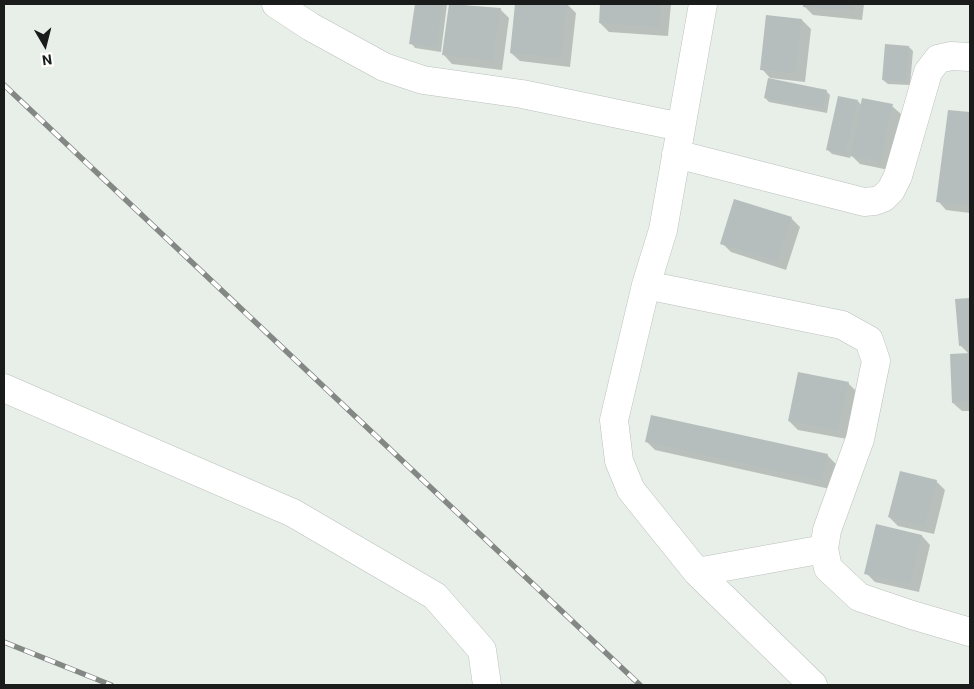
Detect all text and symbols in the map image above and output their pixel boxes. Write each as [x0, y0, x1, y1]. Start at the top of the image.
north arrow [20, 20, 70, 70]
text: N [41, 51, 53, 68]

